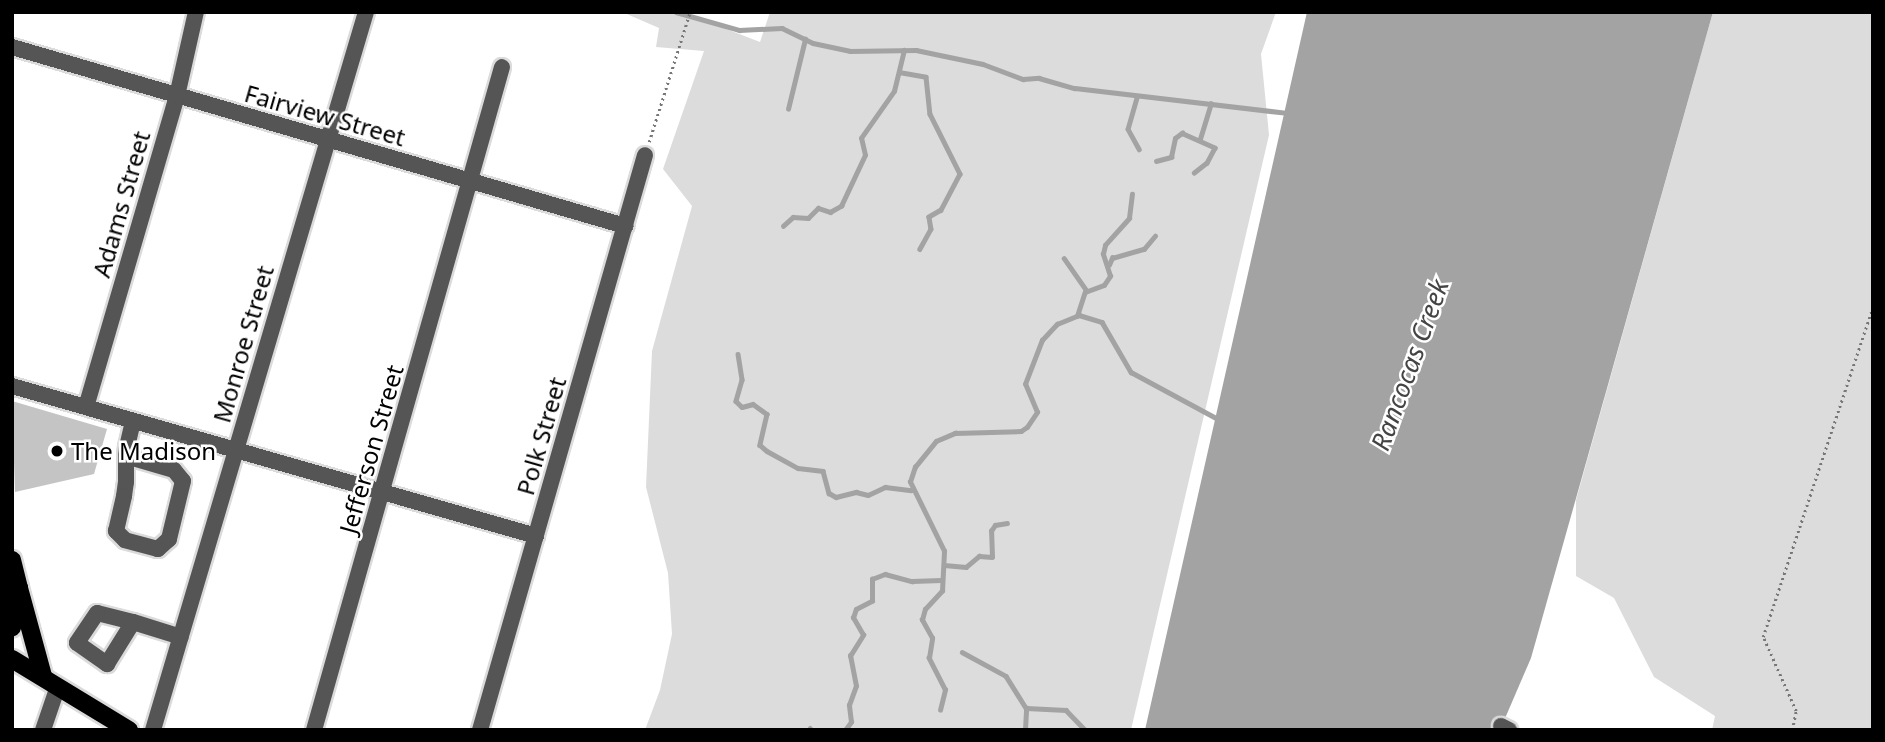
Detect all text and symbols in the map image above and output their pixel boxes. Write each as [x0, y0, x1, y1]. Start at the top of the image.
street label: Fairview Street [241, 78, 409, 152]
street label: Adams Street [86, 128, 156, 280]
street label: Monroe Street [207, 262, 279, 426]
water label: Rancocas Creek [1365, 275, 1455, 455]
street label: Jefferson Street [333, 361, 409, 537]
street label: Polk Street [510, 374, 572, 498]
place label: The Madison [71, 437, 216, 465]
marker: The Madison [49, 443, 65, 459]

